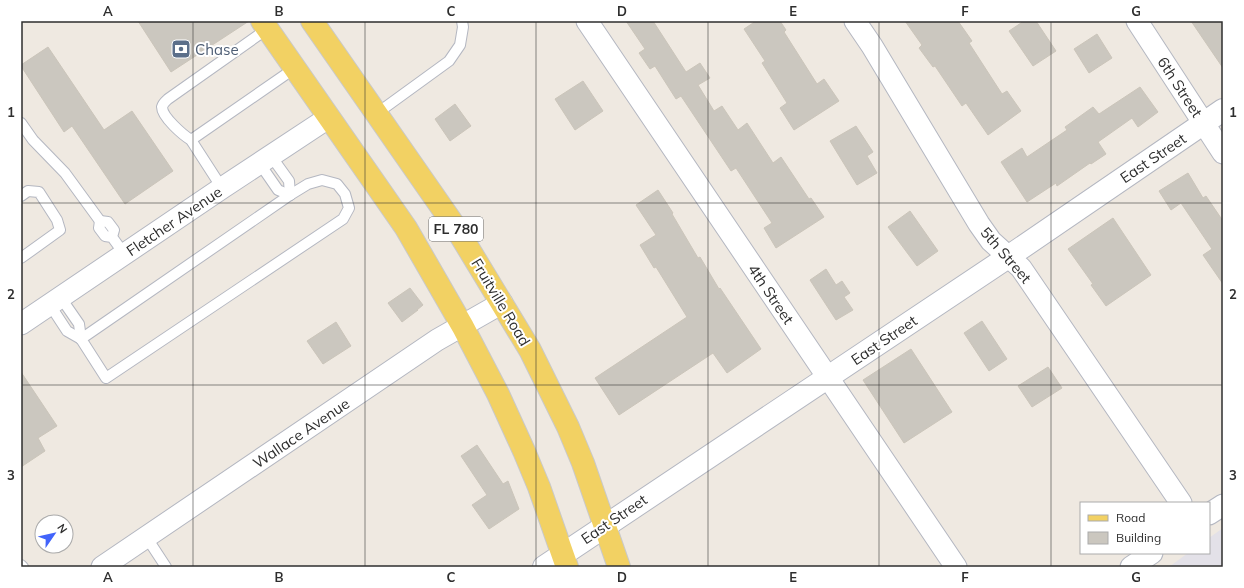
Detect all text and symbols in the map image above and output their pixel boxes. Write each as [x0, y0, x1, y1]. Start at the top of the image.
text: A [103, 3, 113, 19]
text: B [275, 3, 284, 19]
text: C [447, 3, 456, 19]
text: D [617, 3, 627, 19]
text: E [789, 3, 797, 19]
text: F [961, 3, 969, 19]
text: G [1131, 3, 1141, 19]
bank icon: Chase [170, 38, 192, 60]
place label: Chase [195, 40, 239, 59]
street label: 6th Street [1153, 53, 1207, 121]
text: 1 [7, 104, 15, 120]
text: 1 [1229, 104, 1237, 120]
street label: East Street [1116, 129, 1190, 187]
street label: Fletcher Avenue [123, 182, 225, 260]
road number: FL 780 [429, 217, 483, 241]
street label: 5th Street [976, 223, 1036, 287]
street label: Fruitville Road [467, 255, 535, 349]
street label: 4th Street [744, 260, 798, 328]
text: 2 [7, 286, 15, 302]
text: 2 [1229, 286, 1237, 302]
street label: East Street [847, 311, 921, 369]
street label: Wallace Avenue [249, 394, 353, 472]
text: 3 [7, 467, 15, 483]
text: 3 [1229, 467, 1237, 483]
street label: East Street [577, 490, 651, 548]
legend [1080, 502, 1210, 554]
text: Road [1116, 510, 1145, 525]
north arrow [34, 514, 74, 554]
text: N [54, 521, 70, 536]
text: Building [1116, 530, 1161, 545]
text: A [103, 569, 113, 585]
text: B [275, 569, 284, 585]
text: C [447, 569, 456, 585]
text: D [617, 569, 627, 585]
text: E [789, 569, 797, 585]
text: F [961, 569, 969, 585]
text: G [1131, 569, 1141, 585]

